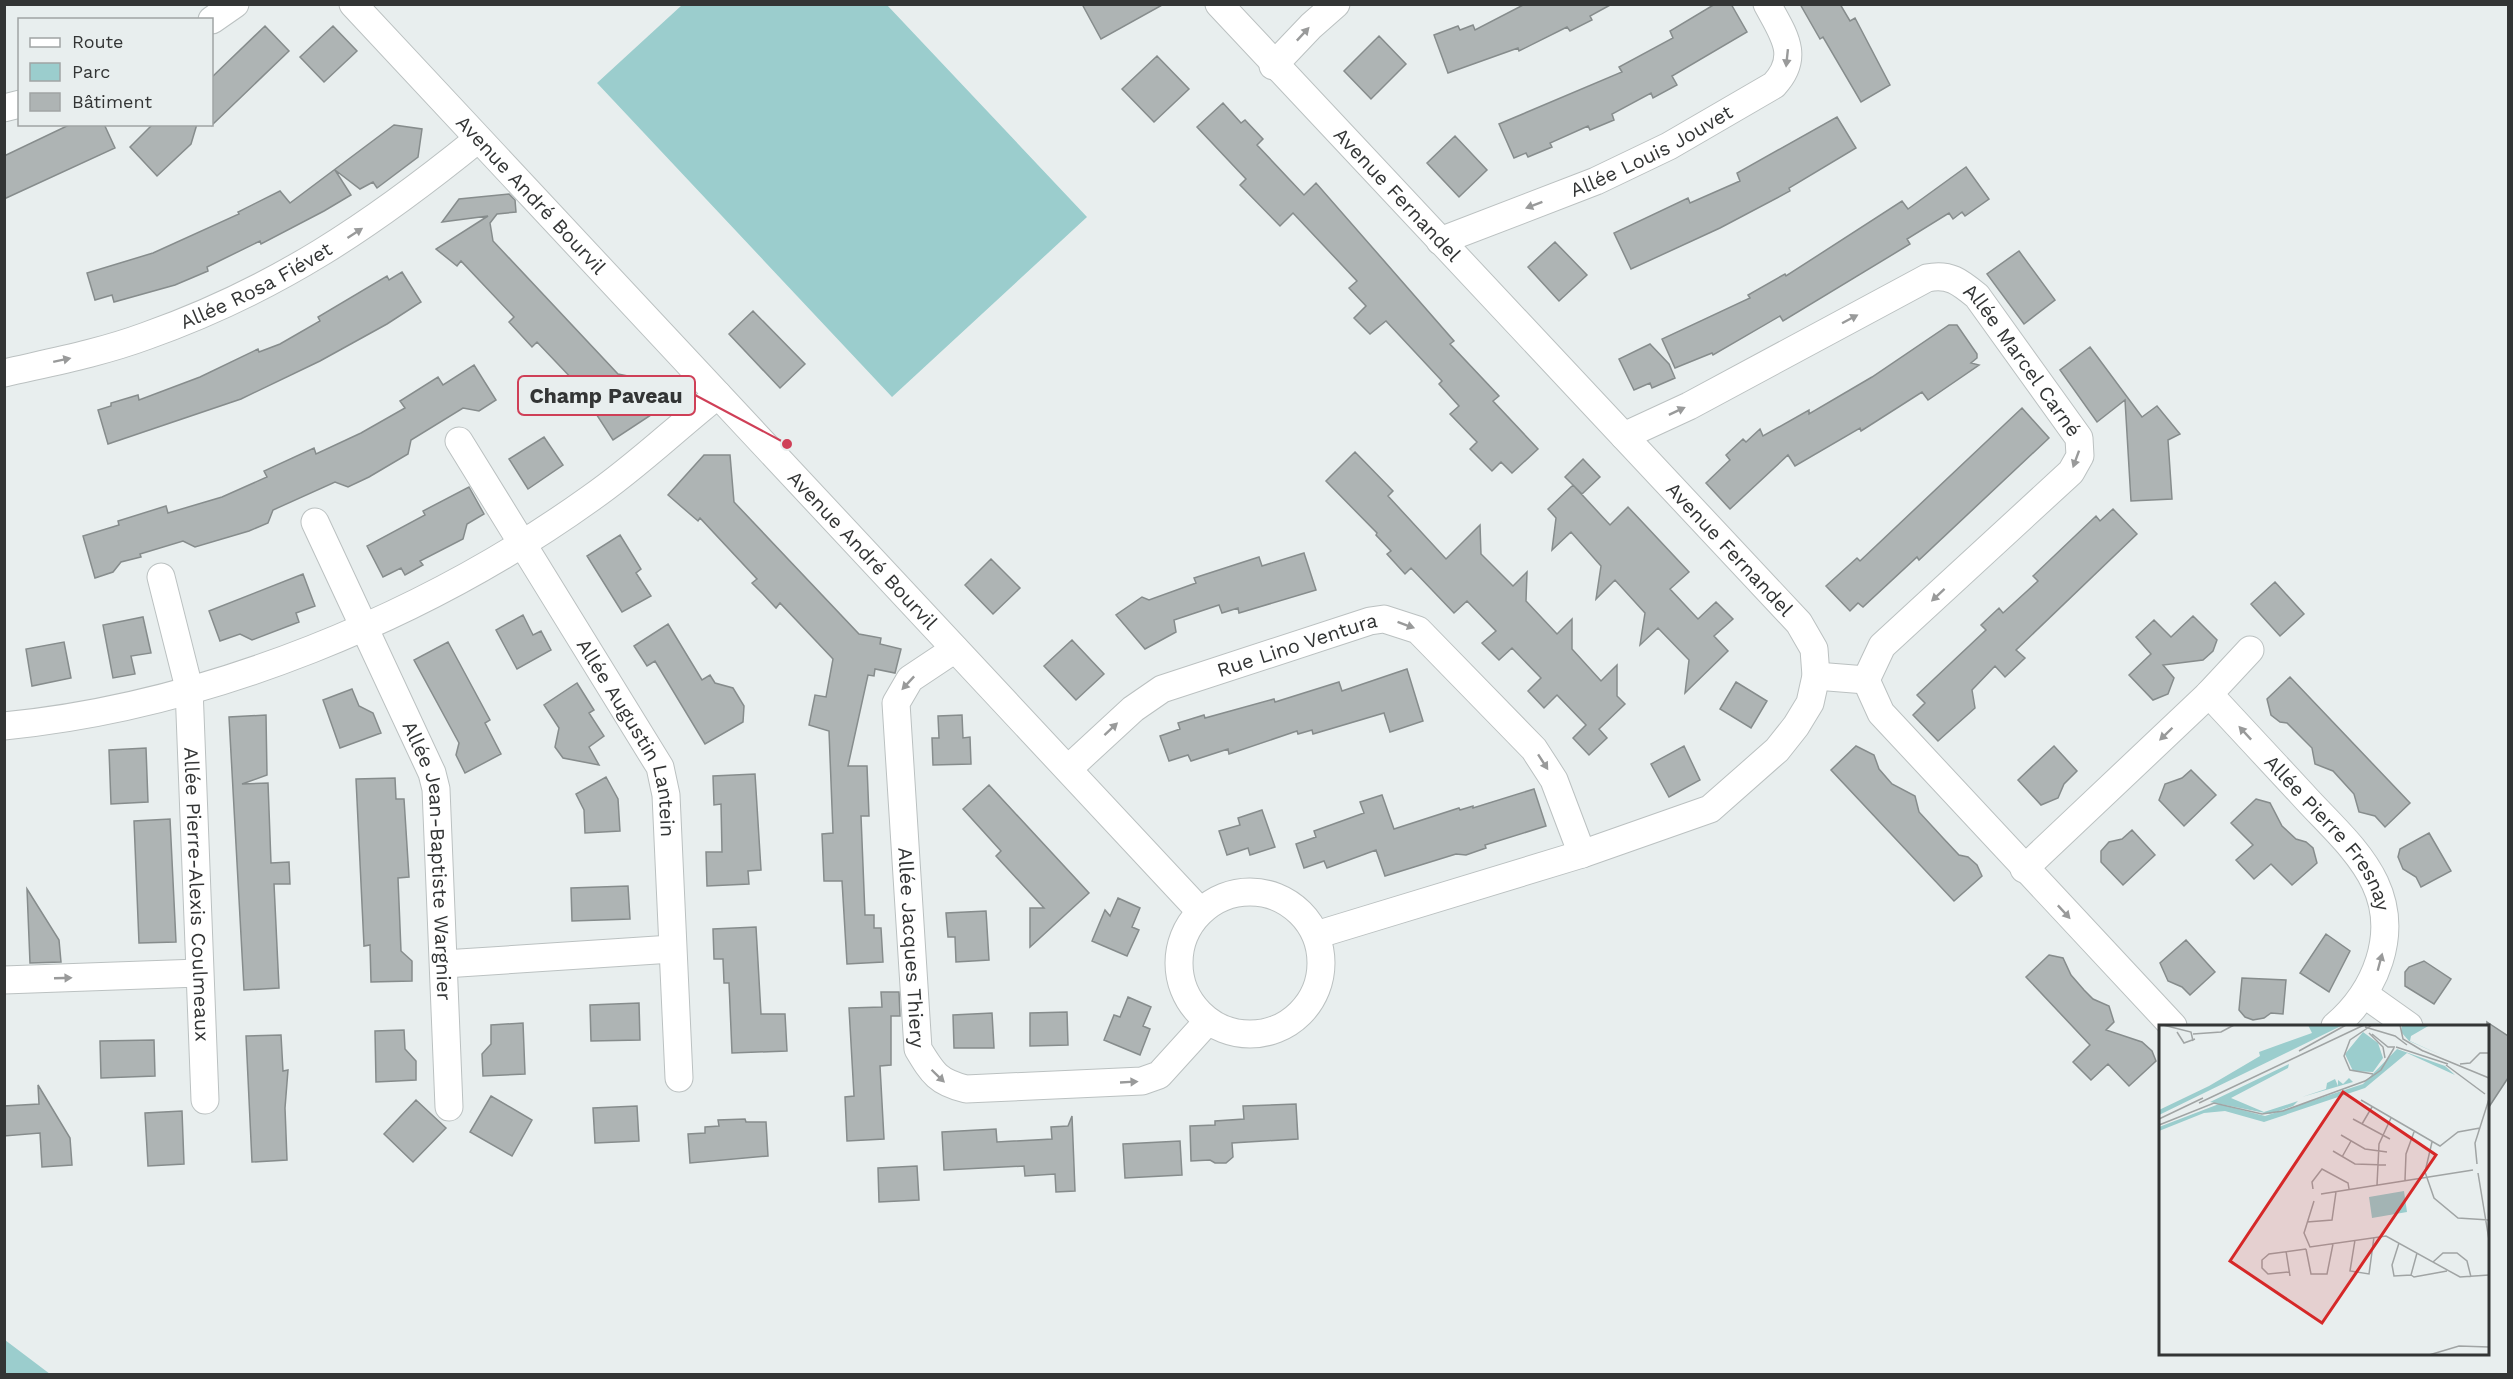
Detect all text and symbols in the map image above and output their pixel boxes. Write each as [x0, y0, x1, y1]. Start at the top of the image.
legend [18, 18, 213, 126]
one-way arrow [1296, 26, 1310, 41]
text: Route [72, 31, 124, 52]
one-way arrow [1782, 48, 1792, 67]
text: Parc [72, 61, 110, 82]
text: Bâtiment [72, 91, 152, 112]
street label: Allée Louis Jouvet [1567, 99, 1737, 202]
street label: Avenue André Bourvil [451, 110, 611, 279]
street label: Avenue Fernandel [1329, 122, 1466, 266]
one-way arrow [1525, 200, 1543, 210]
one-way arrow [346, 227, 362, 239]
street label: Allée Rosa Fiévet [177, 236, 337, 334]
street label: Allée Marcel Carné [1959, 278, 2086, 441]
one-way arrow [1841, 314, 1858, 324]
one-way arrow [52, 355, 71, 365]
callout: Champ Paveau [518, 376, 695, 415]
text: Champ Paveau [529, 383, 683, 408]
one-way arrow [1669, 406, 1686, 415]
one-way arrow [2071, 451, 2081, 469]
street label: Avenue André Bourvil [783, 466, 943, 634]
street label: Avenue Fernandel [1661, 477, 1798, 621]
one-way arrow [1931, 587, 1945, 601]
street label: Rue Lino Ventura [1214, 608, 1379, 682]
one-way arrow [1397, 621, 1415, 630]
street label: Allée Augustin Lantein [572, 634, 680, 838]
one-way arrow [902, 675, 915, 690]
street label: Allée Jean-Baptiste Wargnier [397, 717, 457, 1001]
one-way arrow [1103, 723, 1118, 736]
one-way arrow [2159, 727, 2174, 741]
one-way arrow [2239, 727, 2253, 741]
street label: Allée Pierre-Alexis Coulmeaux [179, 747, 215, 1042]
street label: Allée Pierre Fresnay [2260, 750, 2395, 913]
one-way arrow [1537, 754, 1548, 770]
street label: Allée Jacques Thiery [893, 847, 930, 1049]
one-way arrow [2057, 904, 2071, 918]
one-way arrow [2375, 953, 2385, 971]
one-way arrow [53, 974, 72, 983]
inset map [2159, 1025, 2489, 1355]
one-way arrow [930, 1069, 944, 1083]
one-way arrow [1119, 1077, 1138, 1086]

